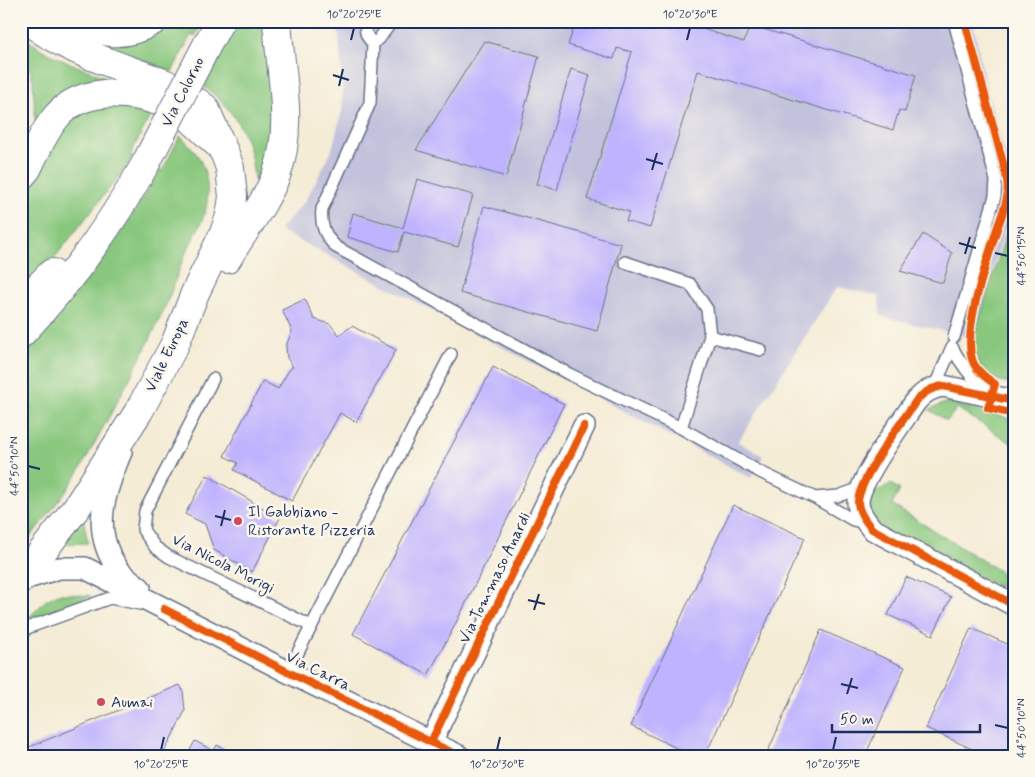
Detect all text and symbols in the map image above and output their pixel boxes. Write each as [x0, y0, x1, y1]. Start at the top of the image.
text: 10°20'25"E [326, 7, 382, 23]
text: 10°20'30"E [662, 7, 718, 23]
street label: Via Colorno [156, 53, 210, 131]
text: 44°50'15"N [1014, 226, 1030, 286]
street label: Viale Europa [140, 314, 194, 396]
text: 44°50'10"N [7, 436, 23, 496]
place label: Il Gabbiano - Ristorante Pizzeria [248, 502, 376, 541]
street label: Via Tommaso Anardi [454, 509, 536, 647]
marker: Il Gabbiano - Ristorante Pizzeria [232, 515, 244, 527]
street label: Via Nicola Morigi [168, 529, 278, 600]
street label: Via Carra [282, 646, 354, 696]
place label: Aumai [111, 692, 153, 713]
marker: Aumai [95, 696, 107, 708]
text: 44°50'10"N [1014, 698, 1030, 758]
scale bar [832, 702, 980, 734]
text: 50 m [840, 710, 874, 730]
text: 10°20'25"E [133, 757, 189, 773]
text: 10°20'30"E [469, 757, 525, 773]
text: 10°20'35"E [806, 757, 860, 773]

